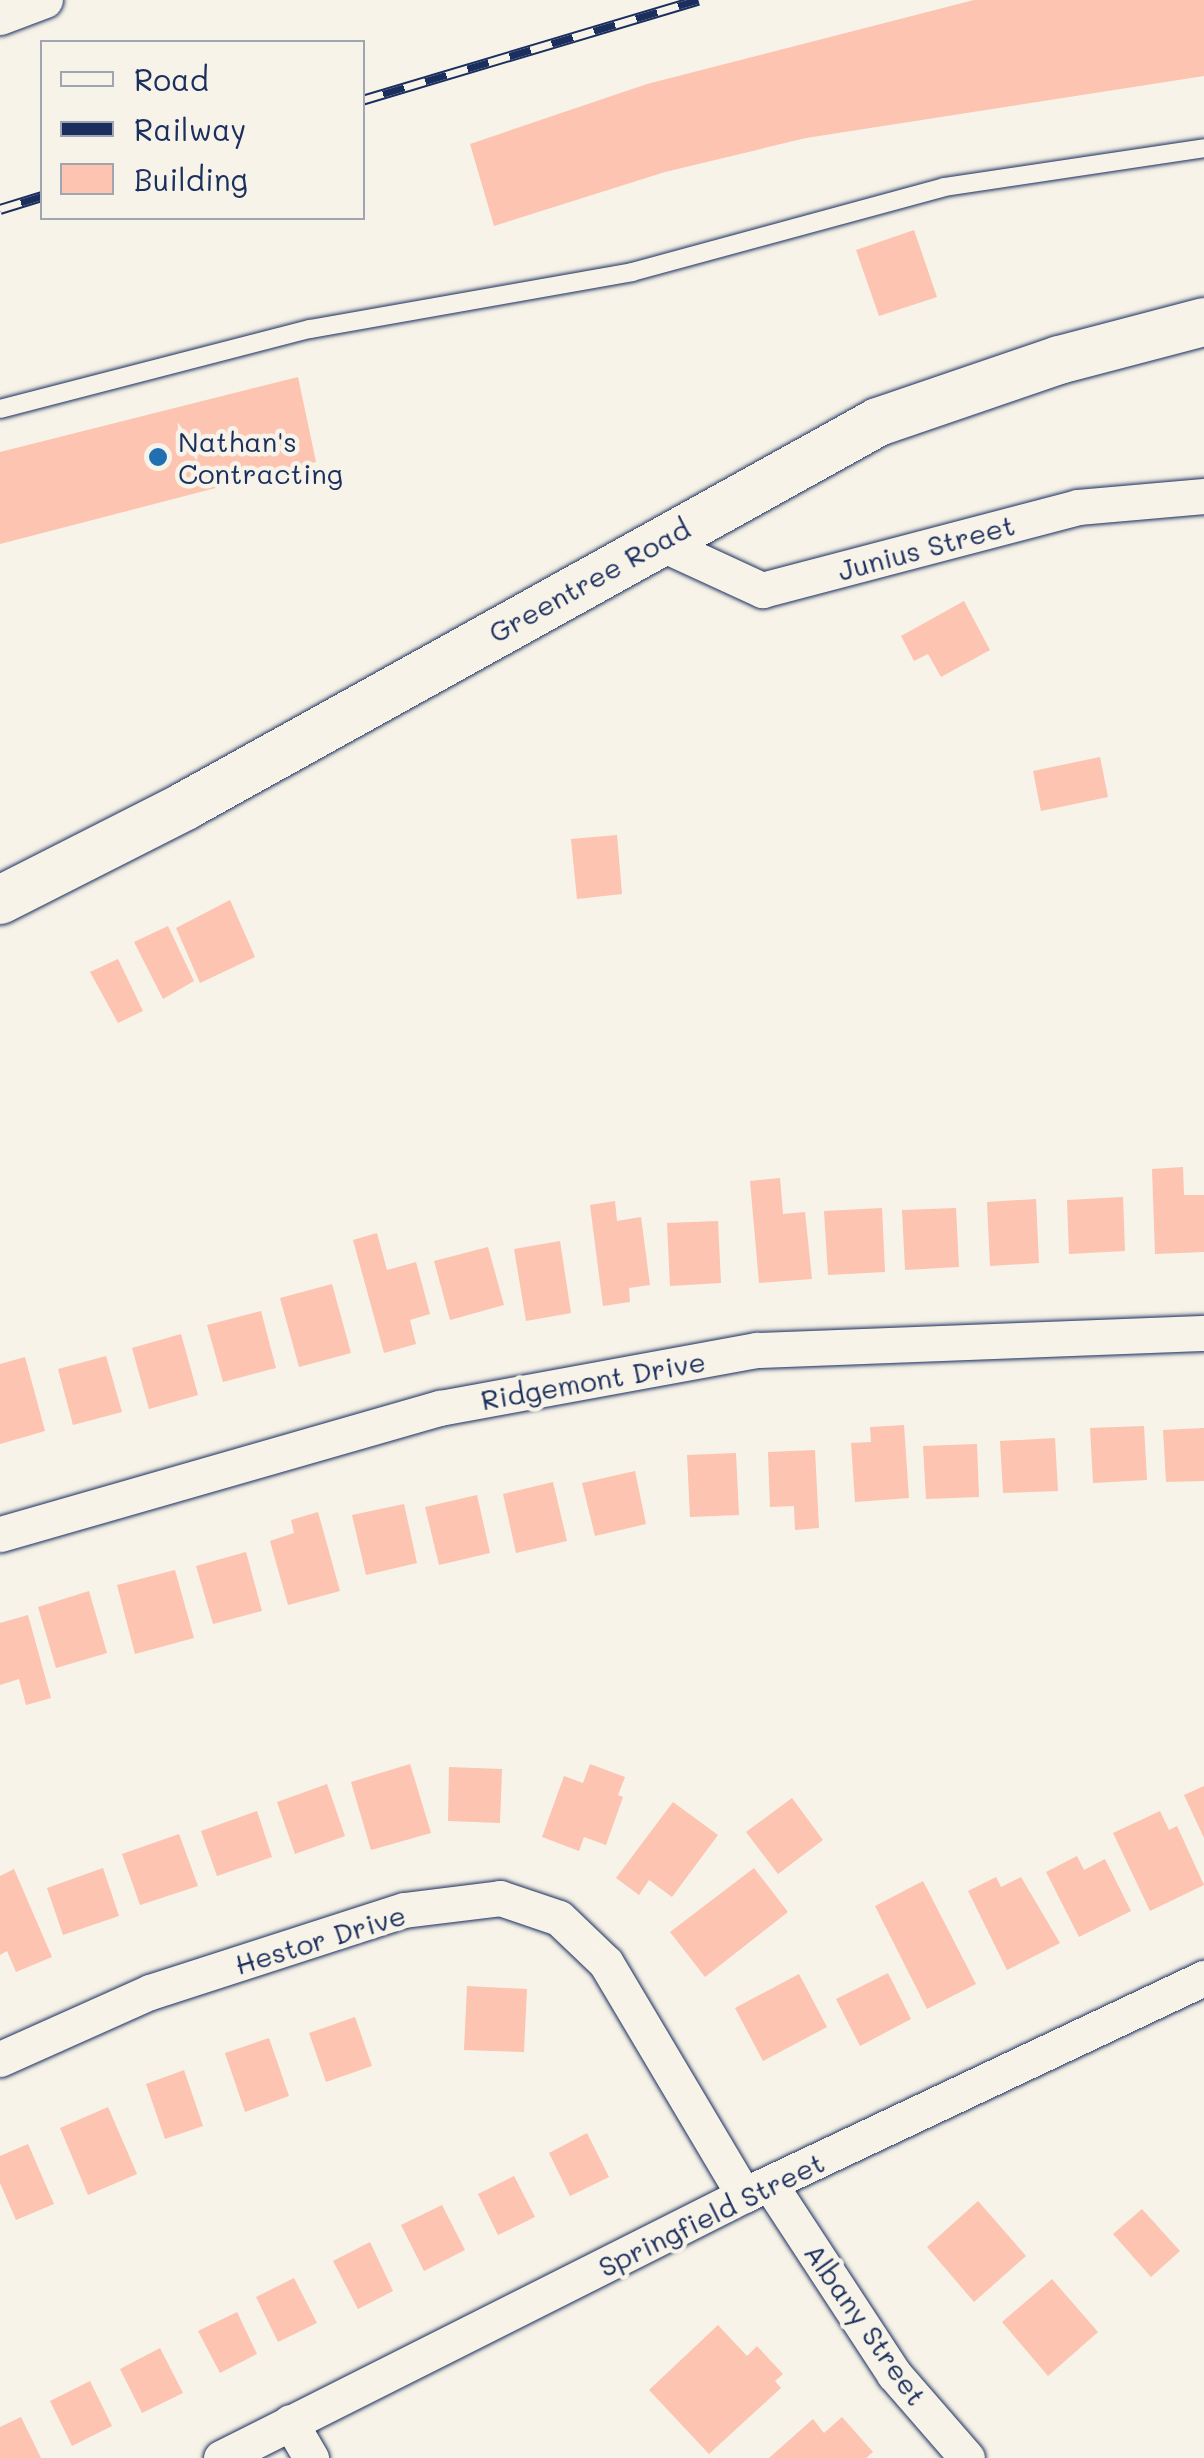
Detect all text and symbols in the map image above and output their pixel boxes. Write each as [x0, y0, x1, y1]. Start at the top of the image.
legend [40, 40, 365, 220]
text: Road [134, 59, 209, 99]
text: Railway [134, 109, 246, 149]
text: Building [134, 159, 248, 199]
place label: Nathan's Contracting [178, 424, 343, 490]
marker: Nathan's Contracting [147, 446, 169, 468]
street label: Junius Street [834, 507, 1018, 587]
street label: Greentree Road [483, 511, 695, 649]
street label: Ridgemont Drive [478, 1344, 708, 1416]
street label: Hestor Drive [231, 1897, 409, 1981]
street label: Springfield Street [593, 2145, 829, 2283]
street label: Albany Street [798, 2237, 934, 2411]

